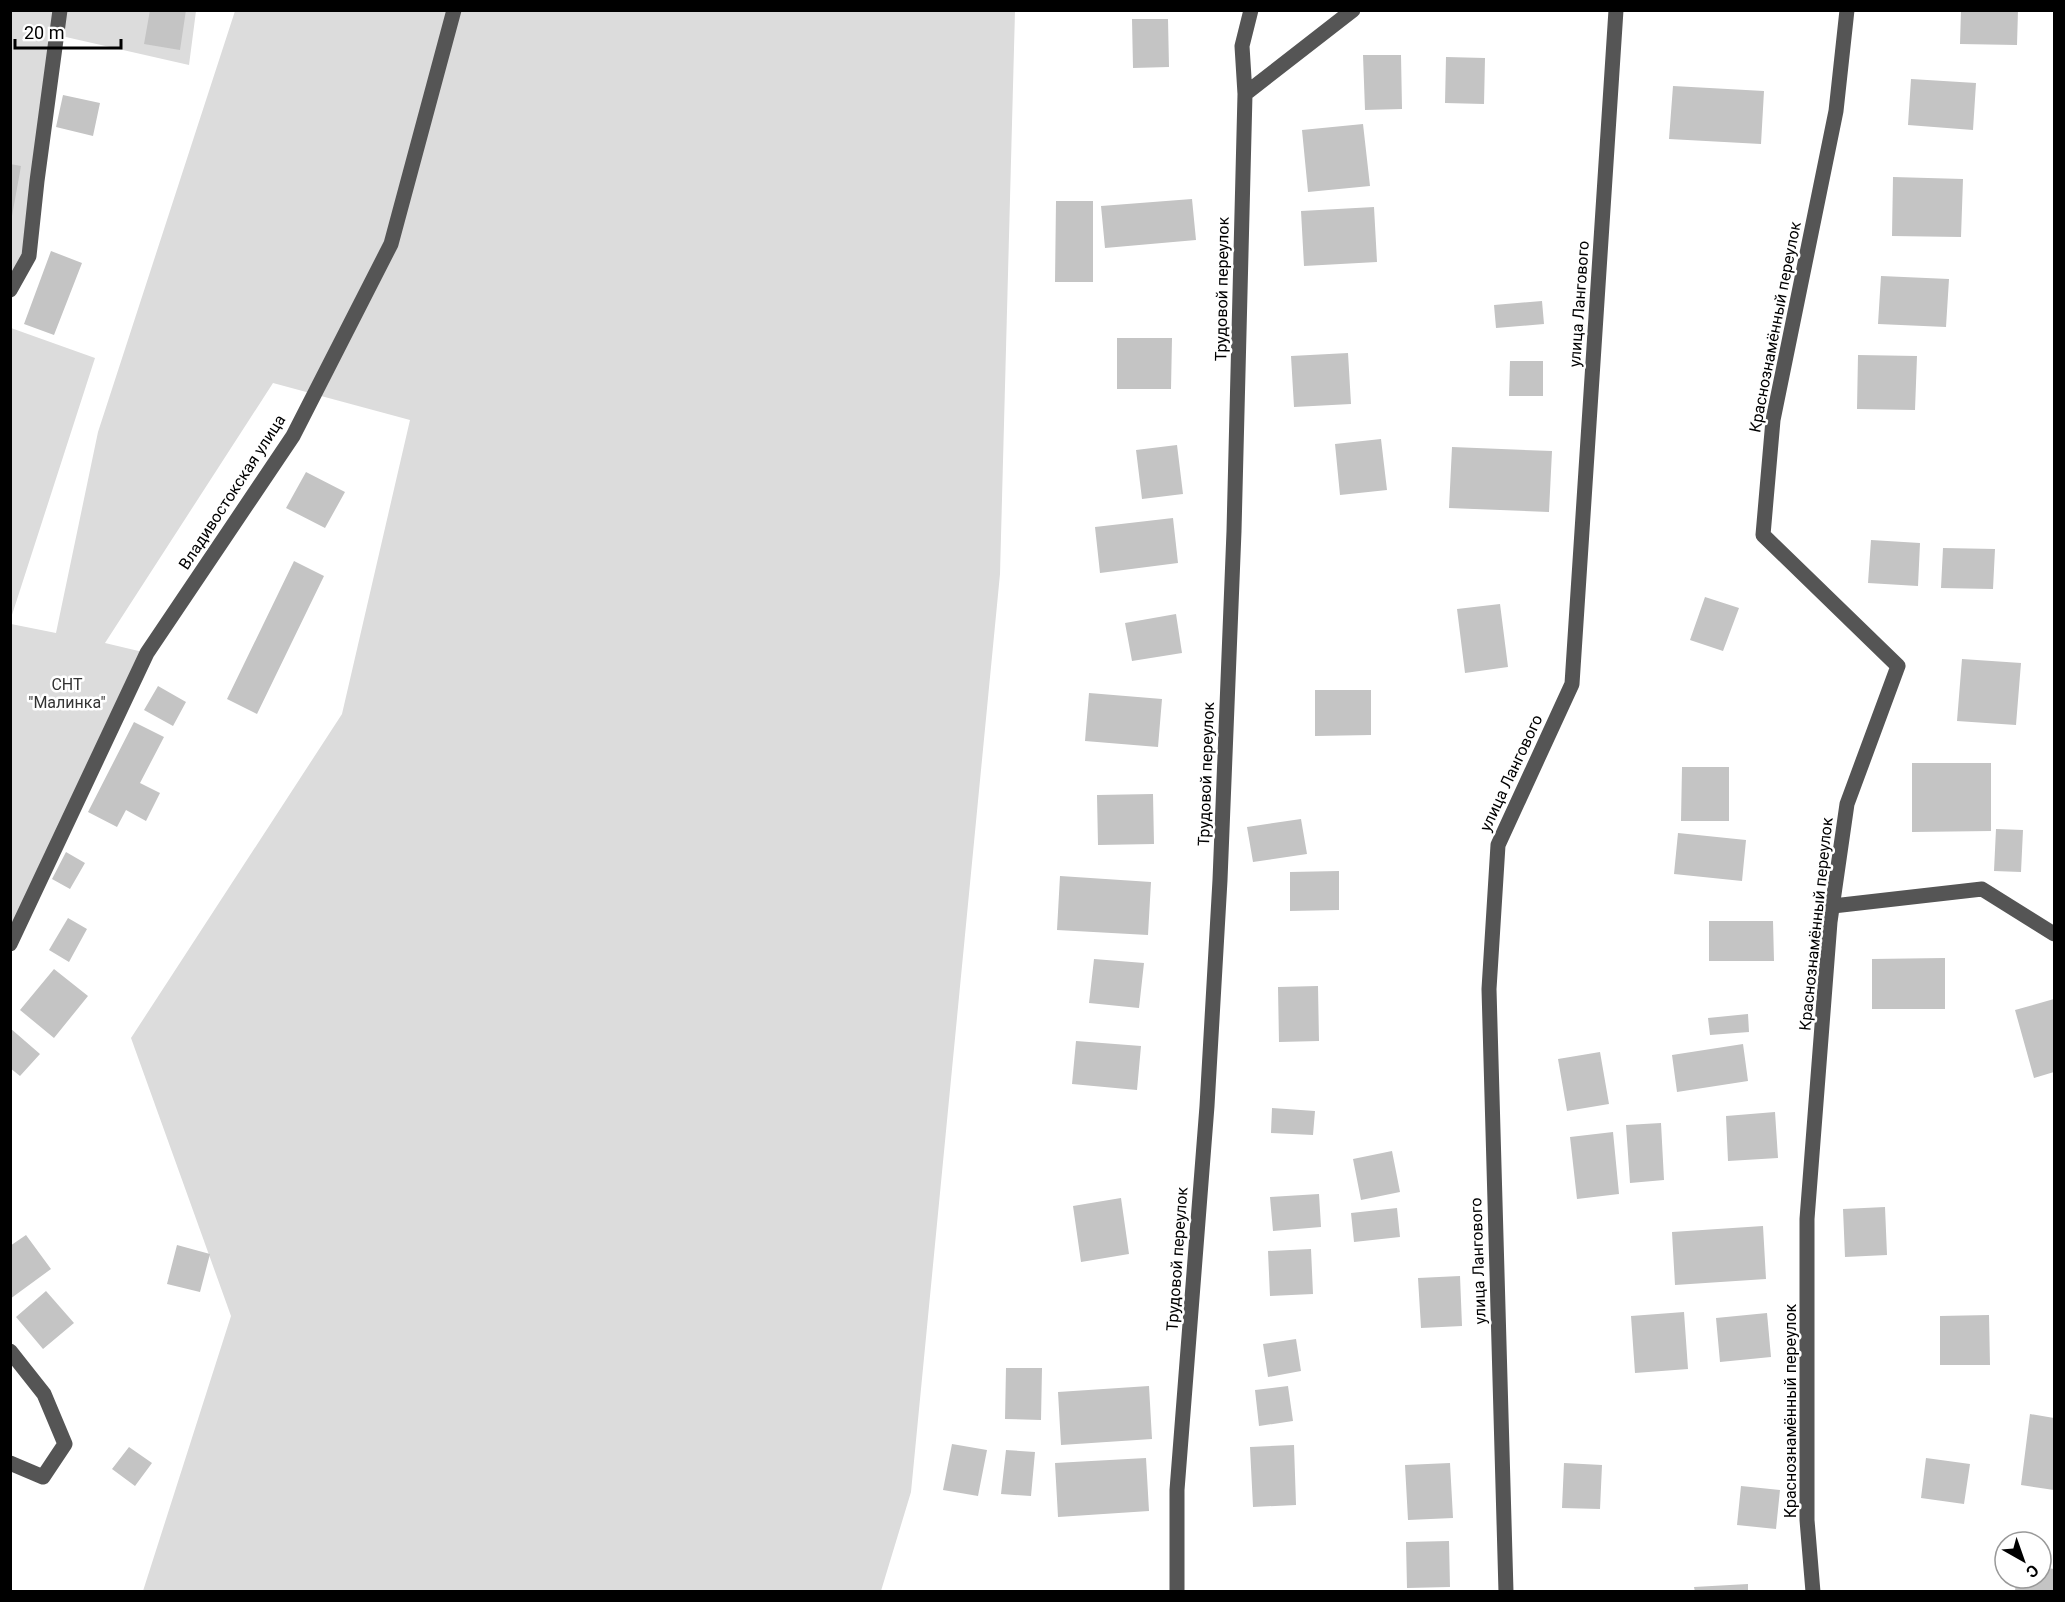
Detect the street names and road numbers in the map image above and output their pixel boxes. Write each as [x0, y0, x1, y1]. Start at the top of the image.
street label: Трудовой переулок [1211, 216, 1233, 361]
street label: Краснознамённый переулок [1745, 220, 1805, 434]
street label: улица Лангового [1565, 240, 1593, 368]
street label: Владивостокская улица [175, 411, 289, 573]
street label: Трудовой переулок [1194, 701, 1218, 846]
street label: улица Лангового [1476, 712, 1546, 834]
street label: Краснознамённый переулок [1795, 816, 1837, 1032]
street label: Трудовой переулок [1162, 1186, 1192, 1332]
street label: улица Лангового [1466, 1197, 1490, 1325]
street label: Краснознамённый переулок [1781, 1303, 1800, 1518]

